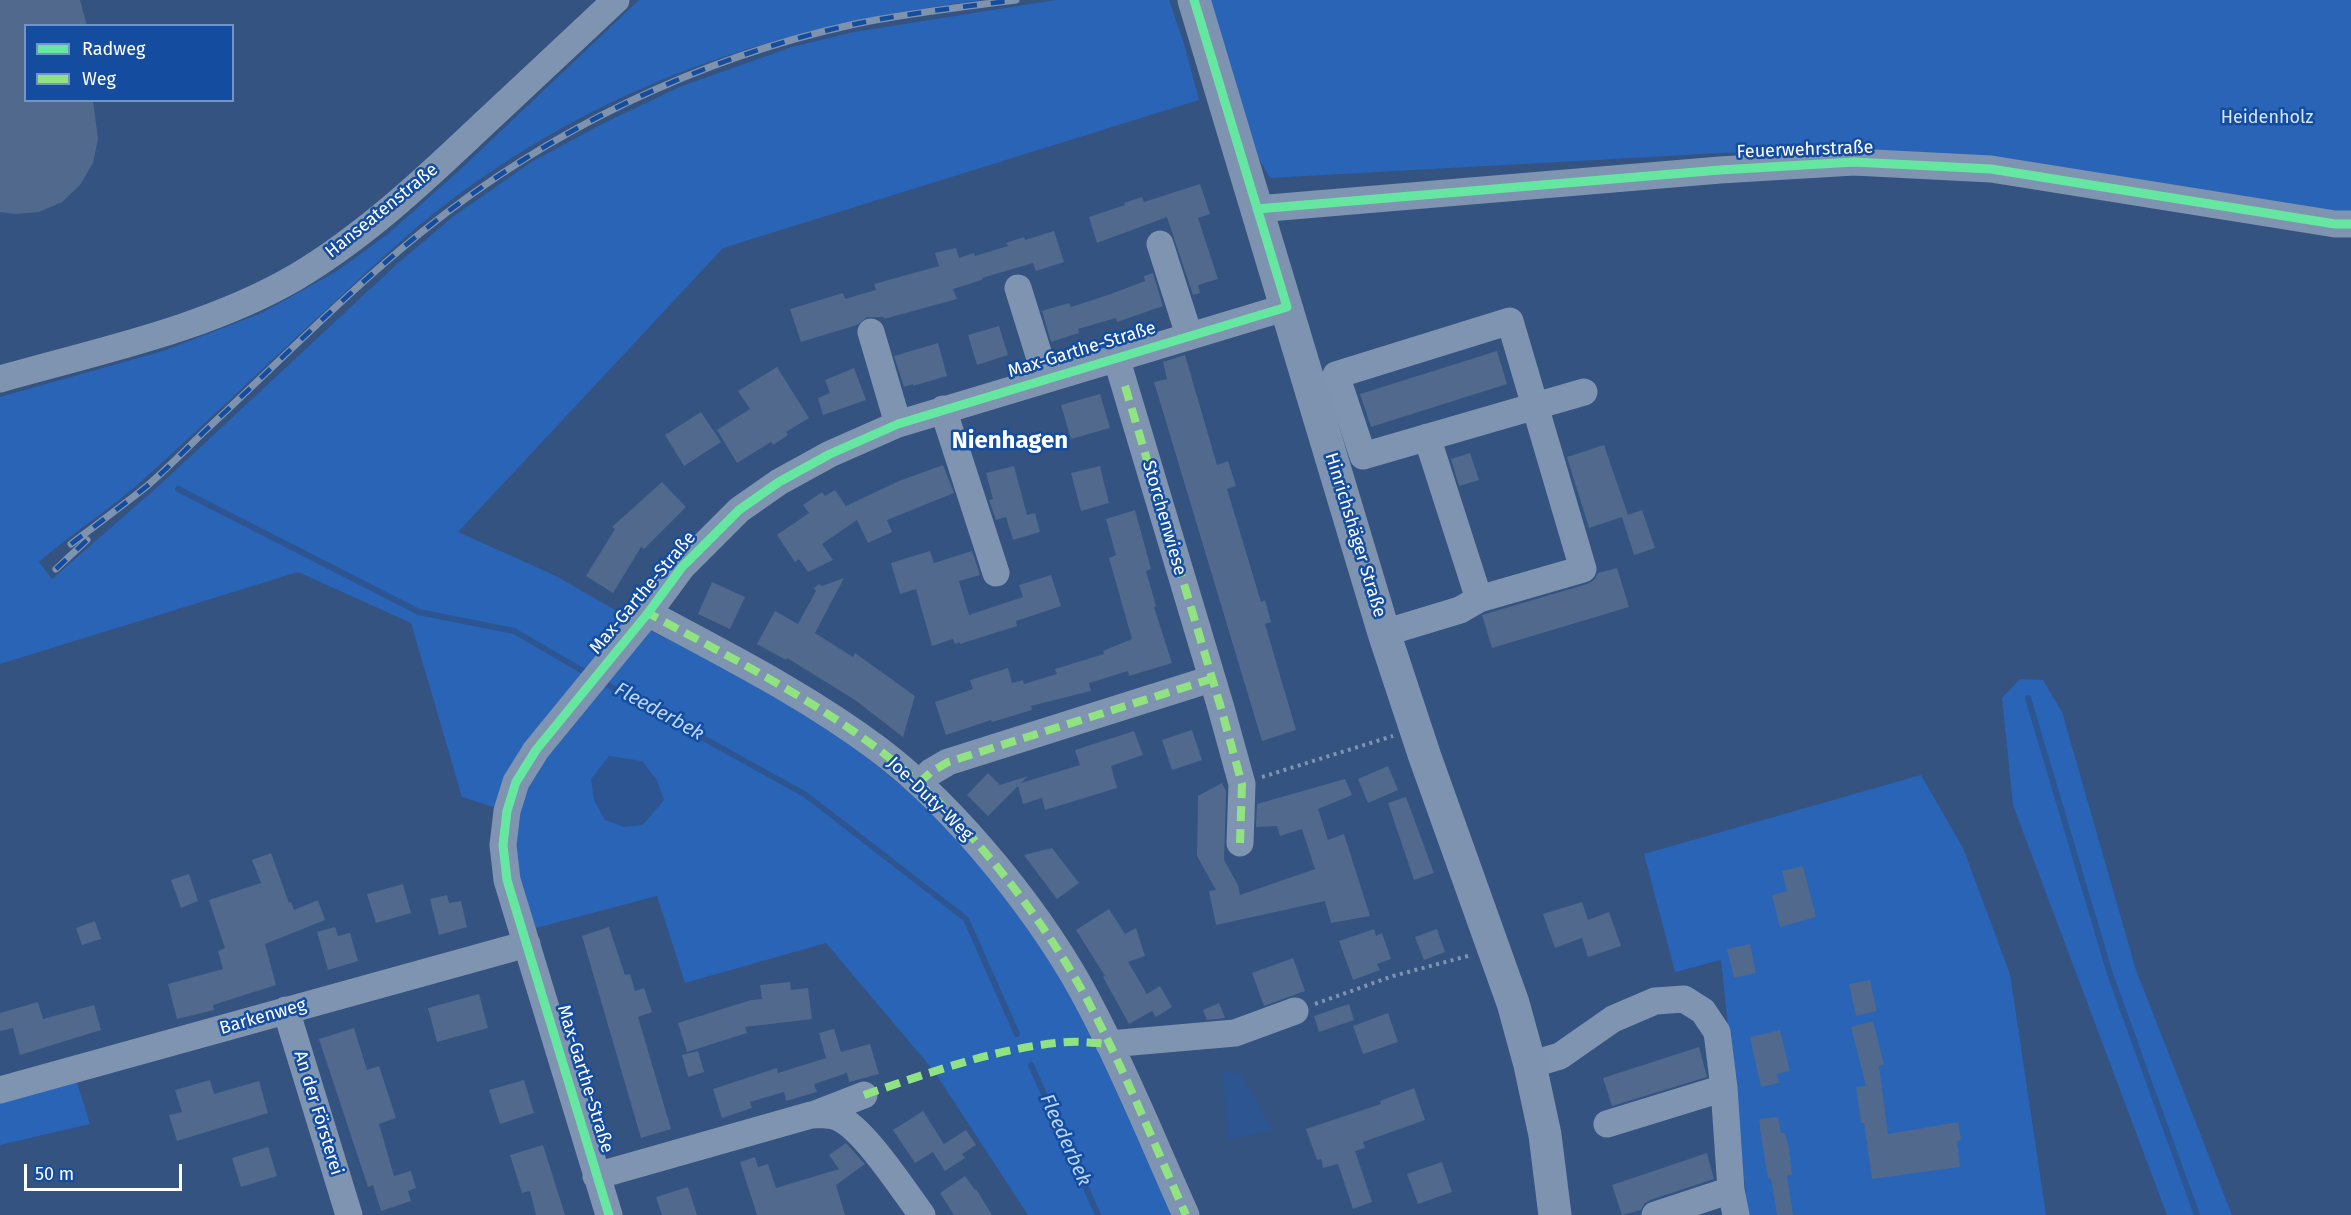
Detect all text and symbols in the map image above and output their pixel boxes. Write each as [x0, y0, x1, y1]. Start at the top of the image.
legend [24, 24, 234, 102]
text: Radweg [82, 38, 145, 60]
text: Weg [82, 68, 116, 90]
park label: Heidenholz [2221, 107, 2313, 129]
street label: Feuerwehrstraße [1736, 137, 1874, 163]
street label: Hanseatenstraße [321, 159, 443, 263]
street label: Max-Garthe-Straße [1005, 317, 1159, 383]
district label: Nienhagen [952, 427, 1068, 455]
street label: Hinrichshäger Straße [1320, 450, 1390, 620]
street label: Storchenwiese [1137, 458, 1191, 578]
street label: Max-Garthe-Straße [585, 527, 701, 659]
water label: Fleederbek [610, 678, 708, 746]
street label: Joe-Duty-Weg [882, 753, 978, 845]
street label: Barkenweg [217, 994, 309, 1040]
street label: Max-Garthe-Straße [552, 1002, 618, 1156]
street label: An der Försterei [289, 1048, 347, 1178]
water label: Fleederbek [1034, 1090, 1096, 1190]
scale bar [27, 1152, 184, 1190]
text: 50 m [35, 1163, 74, 1185]

